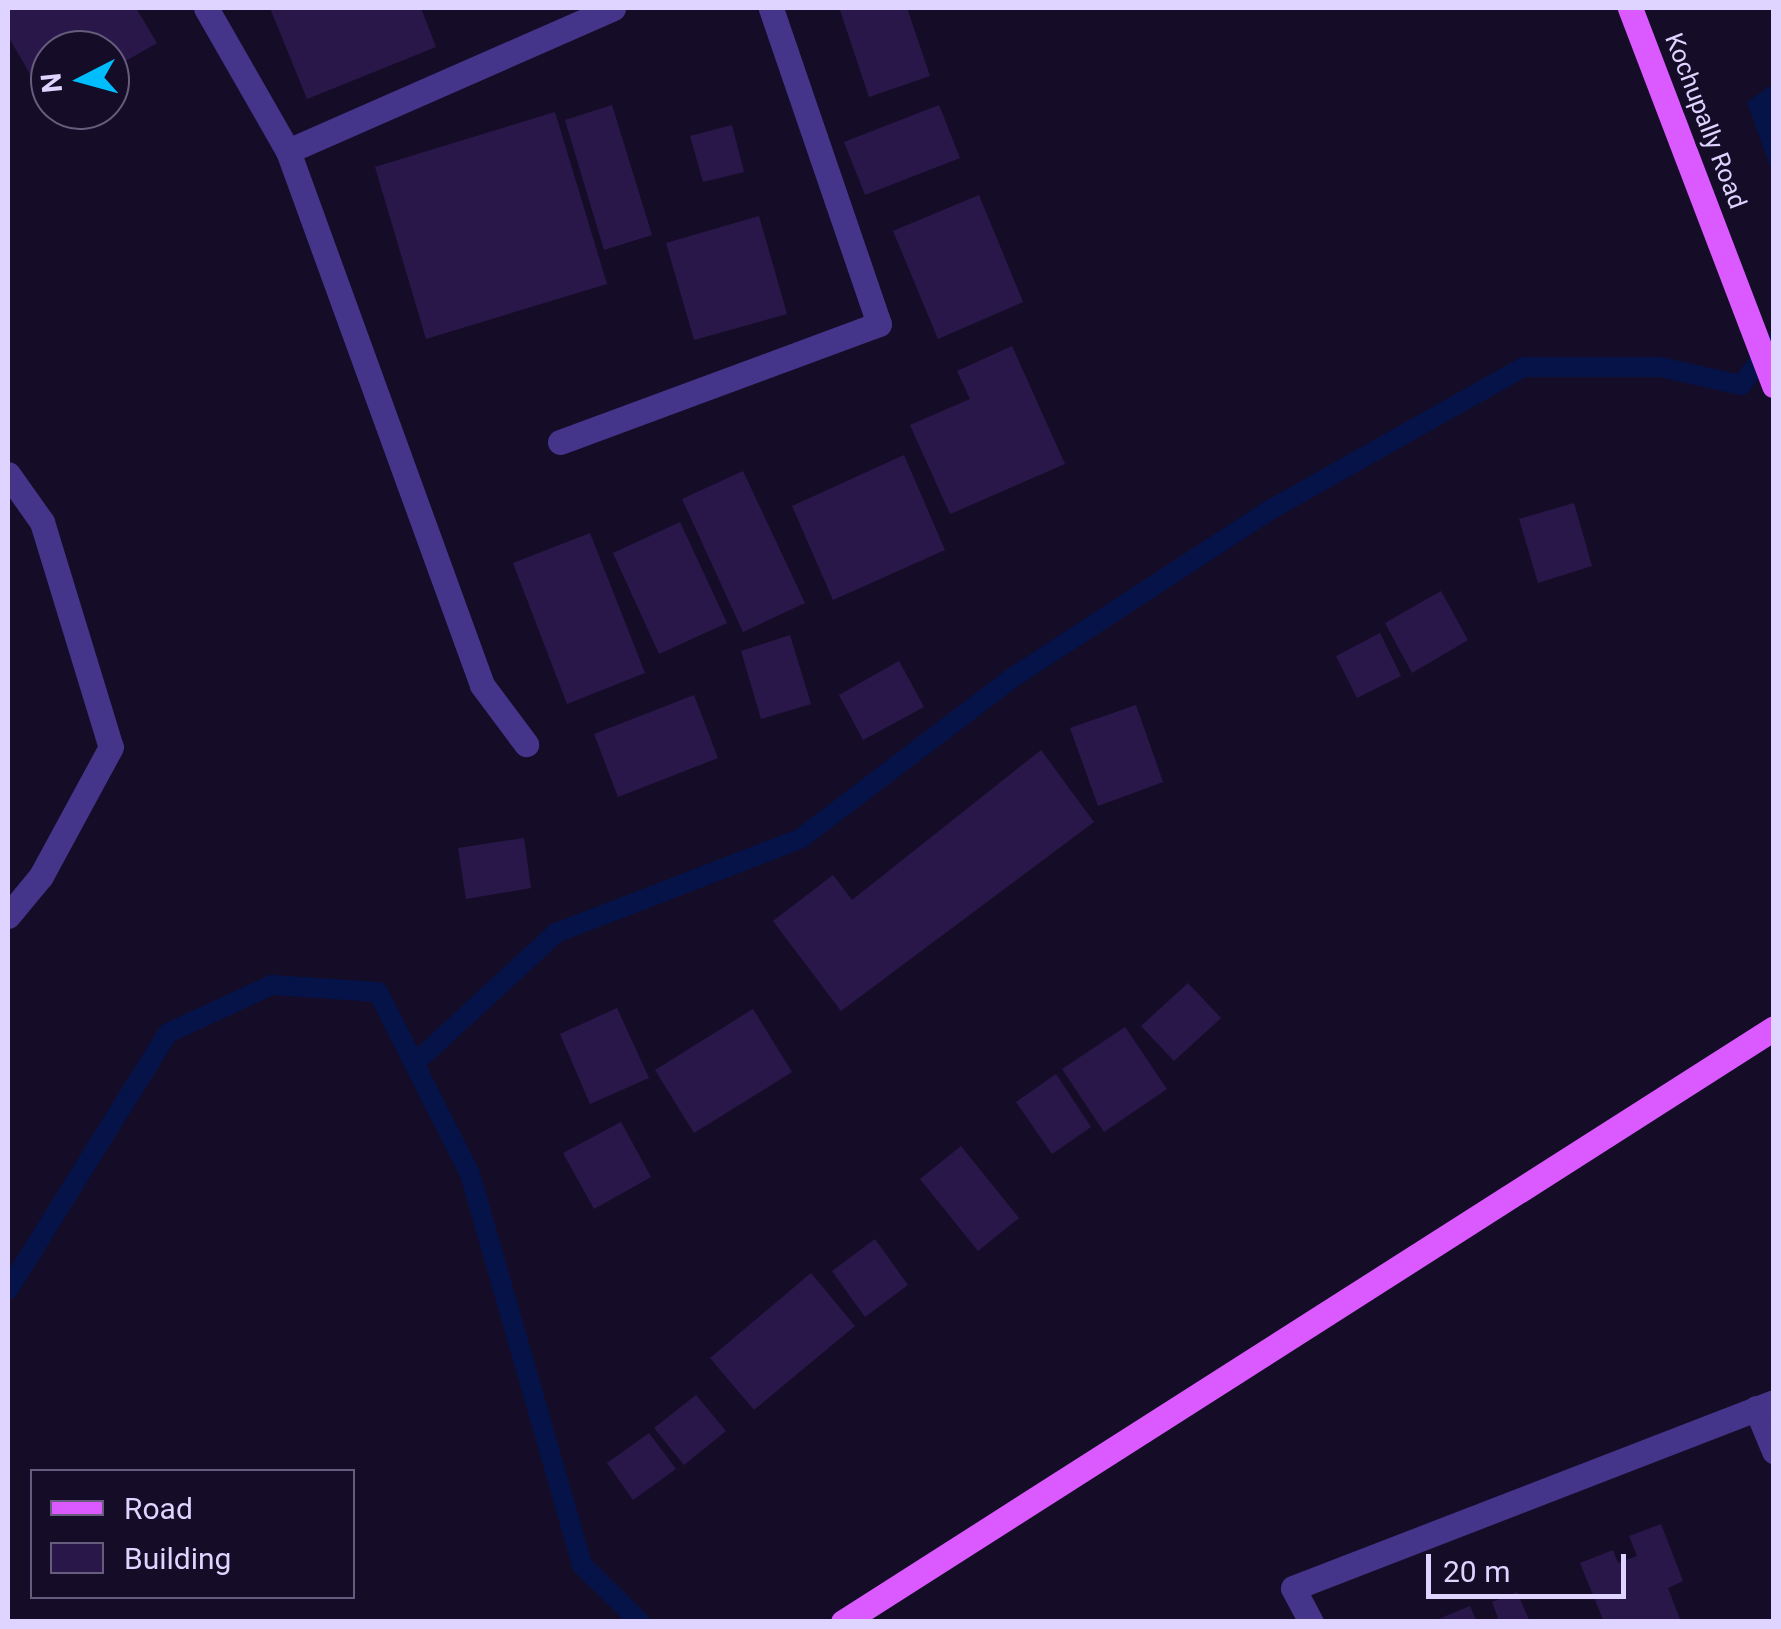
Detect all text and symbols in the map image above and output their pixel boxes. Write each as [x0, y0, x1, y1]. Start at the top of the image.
street label: Kochupally Road [1658, 29, 1752, 213]
north arrow [30, 30, 130, 130]
text: N [34, 71, 69, 95]
legend [30, 1469, 355, 1599]
text: Road [124, 1491, 193, 1526]
scale bar [1431, 1534, 1631, 1596]
text: Building [124, 1541, 231, 1576]
text: 20 m [1443, 1554, 1510, 1589]

